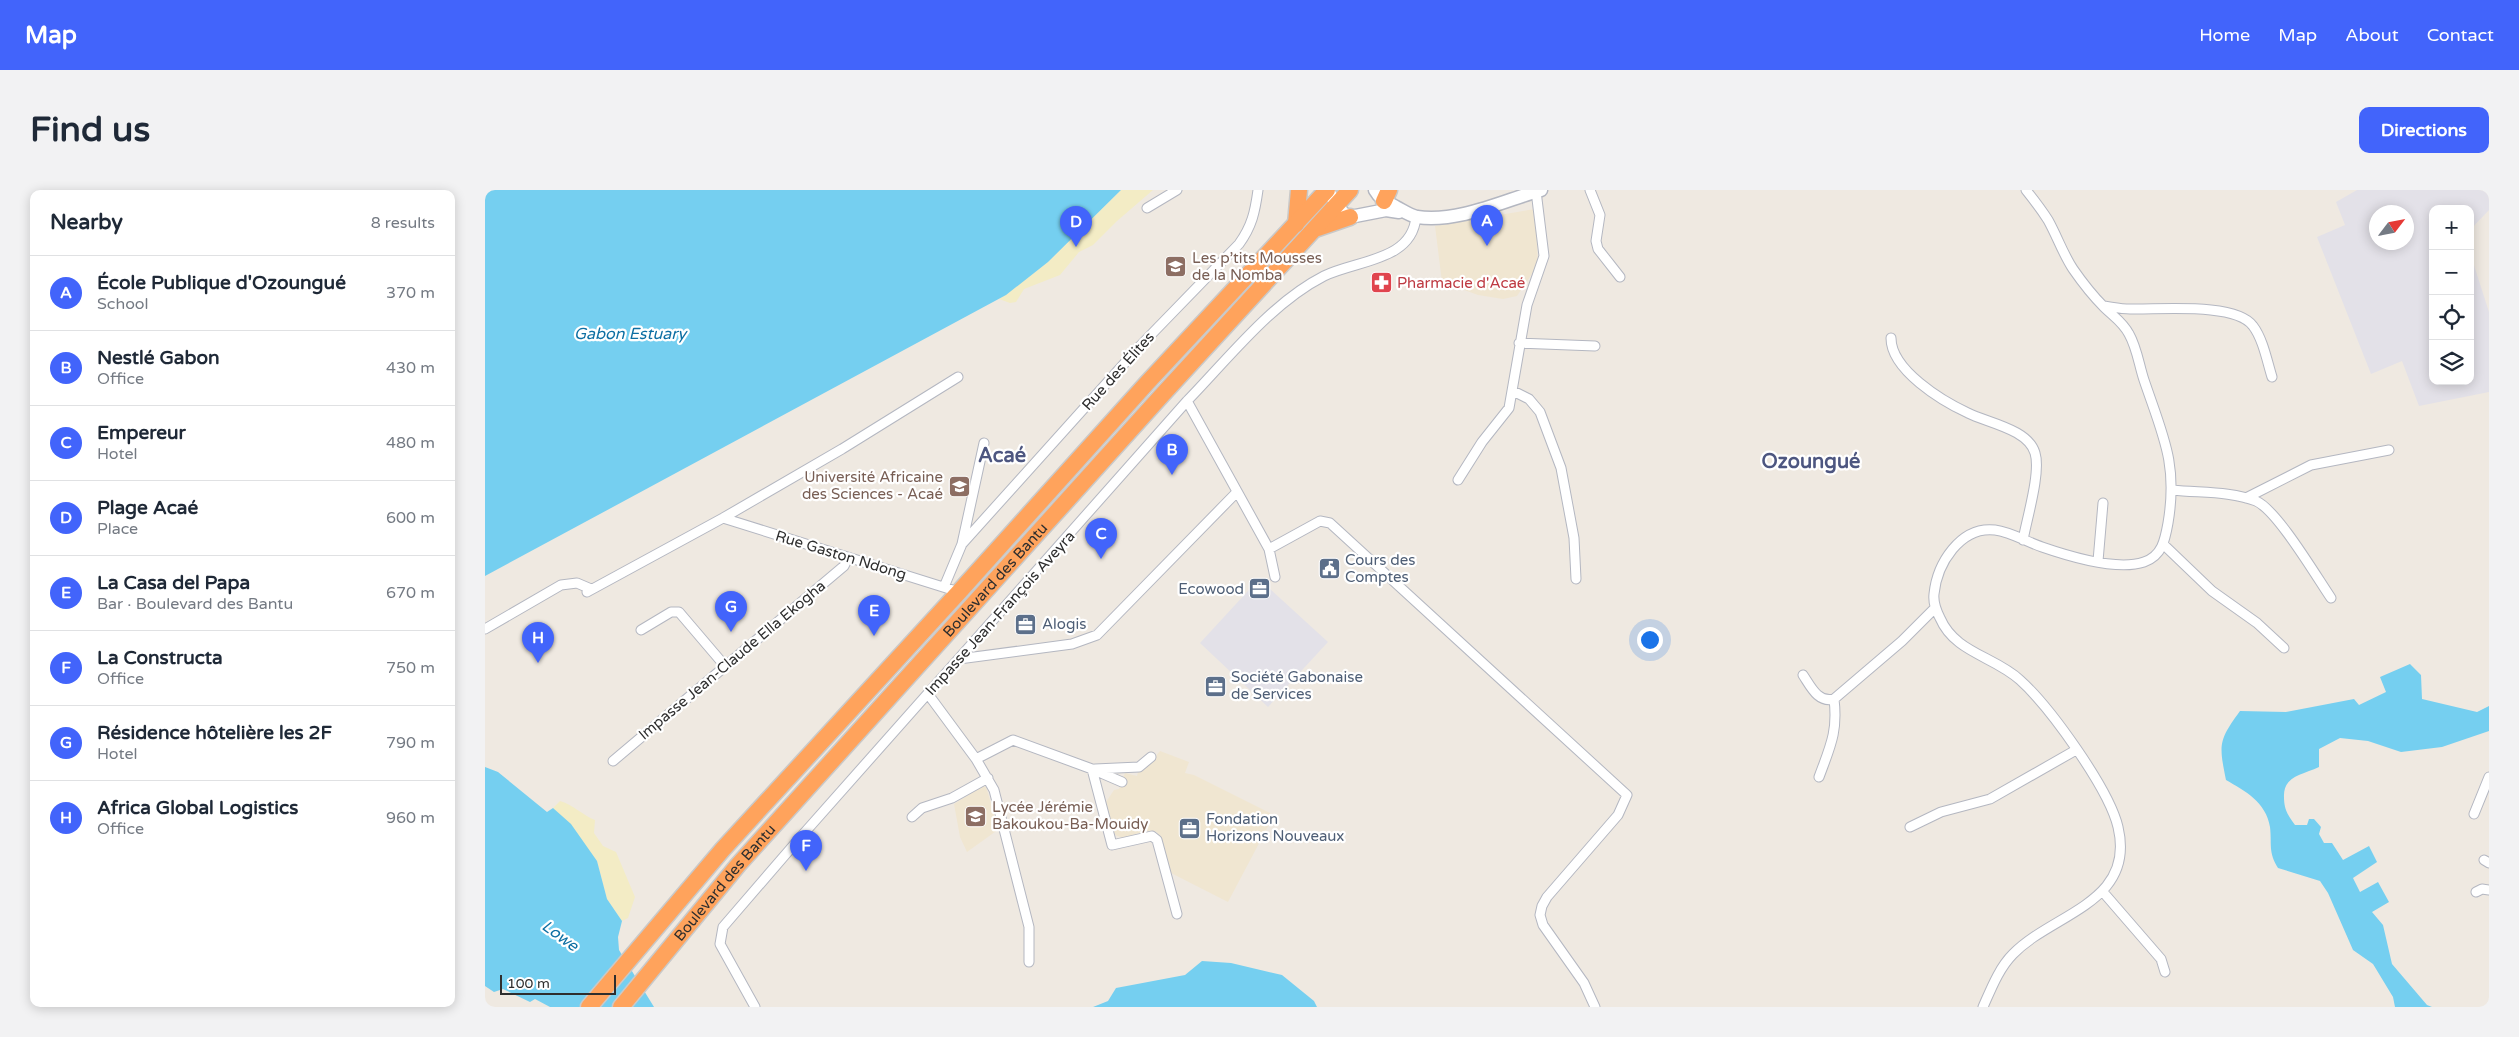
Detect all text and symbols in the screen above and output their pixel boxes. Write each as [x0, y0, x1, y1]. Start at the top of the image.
text: Map [25, 21, 77, 50]
text: Home [2199, 24, 2250, 46]
text: Map [2278, 24, 2317, 46]
text: About [2345, 24, 2399, 46]
text: Contact [2427, 24, 2494, 46]
button: Directions [2359, 107, 2489, 153]
text: Find us [30, 109, 150, 151]
pin: A [1471, 205, 1503, 246]
north arrow [2369, 205, 2414, 250]
map controls [2429, 205, 2474, 385]
button: + [2429, 205, 2474, 250]
pin: D [1060, 206, 1092, 247]
text: Nearby [50, 210, 123, 235]
text: 8 results [371, 213, 435, 233]
place label: Les p’tits Mousses de la Nomba [1192, 249, 1322, 284]
button: − [2429, 250, 2474, 295]
school or university icon: Les p’tits Mousses de la Nomba [1164, 255, 1188, 279]
pharmacy icon: Pharmacie d'Acaé [1369, 271, 1393, 295]
text: École Publique d'Ozoungué [97, 272, 346, 294]
place label: Pharmacie d'Acaé [1397, 274, 1525, 292]
text: A [60, 283, 72, 303]
text: 370 m [386, 283, 435, 303]
text: School [97, 294, 149, 314]
button: locate [2429, 295, 2474, 340]
water label: Gabon Estuary [574, 324, 688, 344]
street label: Rue des Élites [1078, 328, 1158, 414]
button: layers [2429, 340, 2474, 385]
text: Nestlé Gabon [97, 347, 220, 369]
text: B [60, 358, 72, 378]
text: 430 m [386, 358, 435, 378]
text: Office [97, 369, 144, 389]
text: Empereur [97, 422, 186, 444]
text: C [60, 433, 72, 453]
text: 480 m [386, 433, 435, 453]
pin: B [1156, 434, 1188, 475]
text: Hotel [97, 444, 138, 464]
district label: Acaé [978, 444, 1026, 468]
district label: Ozoungué [1762, 450, 1860, 474]
place label: Université Africaine des Sciences - Acaé [802, 468, 943, 503]
school or university icon: Université Africaine des Sciences - Acaé [947, 474, 971, 498]
text: Plage Acaé [97, 497, 198, 519]
text: D [60, 508, 72, 528]
text: 600 m [386, 508, 435, 528]
pin: C [1085, 518, 1117, 559]
text: Place [97, 519, 138, 539]
street label: Boulevard des Bantu [939, 519, 1051, 641]
street label: Rue Gaston Ndong [773, 527, 909, 583]
street label: Impasse Jean-François Aveyra [921, 527, 1079, 699]
place label: Cours des Comptes [1345, 551, 1415, 586]
public building icon: Cours des Comptes [1317, 557, 1341, 581]
text: La Casa del Papa [97, 572, 250, 594]
street label: Impasse Jean-Claude Ella Ekogha [635, 576, 829, 744]
office icon: Ecowood [1248, 577, 1272, 601]
place label: Ecowood [1178, 580, 1244, 598]
text: E [61, 583, 71, 603]
text: 670 m [386, 583, 435, 603]
pin: G [715, 591, 747, 632]
text: Bar · Boulevard des Bantu [97, 594, 293, 614]
pin: E [858, 595, 890, 636]
office icon: Alogis [1014, 612, 1038, 636]
place label: Alogis [1042, 615, 1086, 633]
pin: H [522, 622, 554, 663]
your location [1637, 627, 1663, 653]
text: La Constructa [97, 647, 223, 669]
text: F [61, 658, 71, 678]
text: 750 m [386, 658, 435, 678]
place label: Société Gabonaise de Services [1231, 668, 1363, 703]
text: Office [97, 669, 144, 689]
office icon: Société Gabonaise de Services [1203, 674, 1227, 698]
text: Résidence hôtelière les 2F [97, 722, 332, 744]
text: G [60, 733, 72, 753]
text: 790 m [386, 733, 435, 753]
text: Hotel [97, 744, 138, 764]
text: Africa Global Logistics [97, 797, 298, 819]
place label: Lycée Jérémie Bakoukou-Ba-Mouidy [992, 798, 1148, 833]
school or university icon: Lycée Jérémie Bakoukou-Ba-Mouidy [964, 804, 988, 828]
text: H [60, 808, 72, 828]
text: 960 m [386, 808, 435, 828]
place label: Fondation Horizons Nouveaux [1206, 810, 1344, 845]
office icon: Fondation Horizons Nouveaux [1178, 816, 1202, 840]
text: Office [97, 819, 144, 839]
street label: Boulevard des Bantu [670, 820, 779, 945]
pin: F [790, 830, 822, 871]
water label: Lowe [538, 916, 583, 957]
scale bar [500, 972, 616, 995]
text: 100 m [507, 975, 550, 992]

